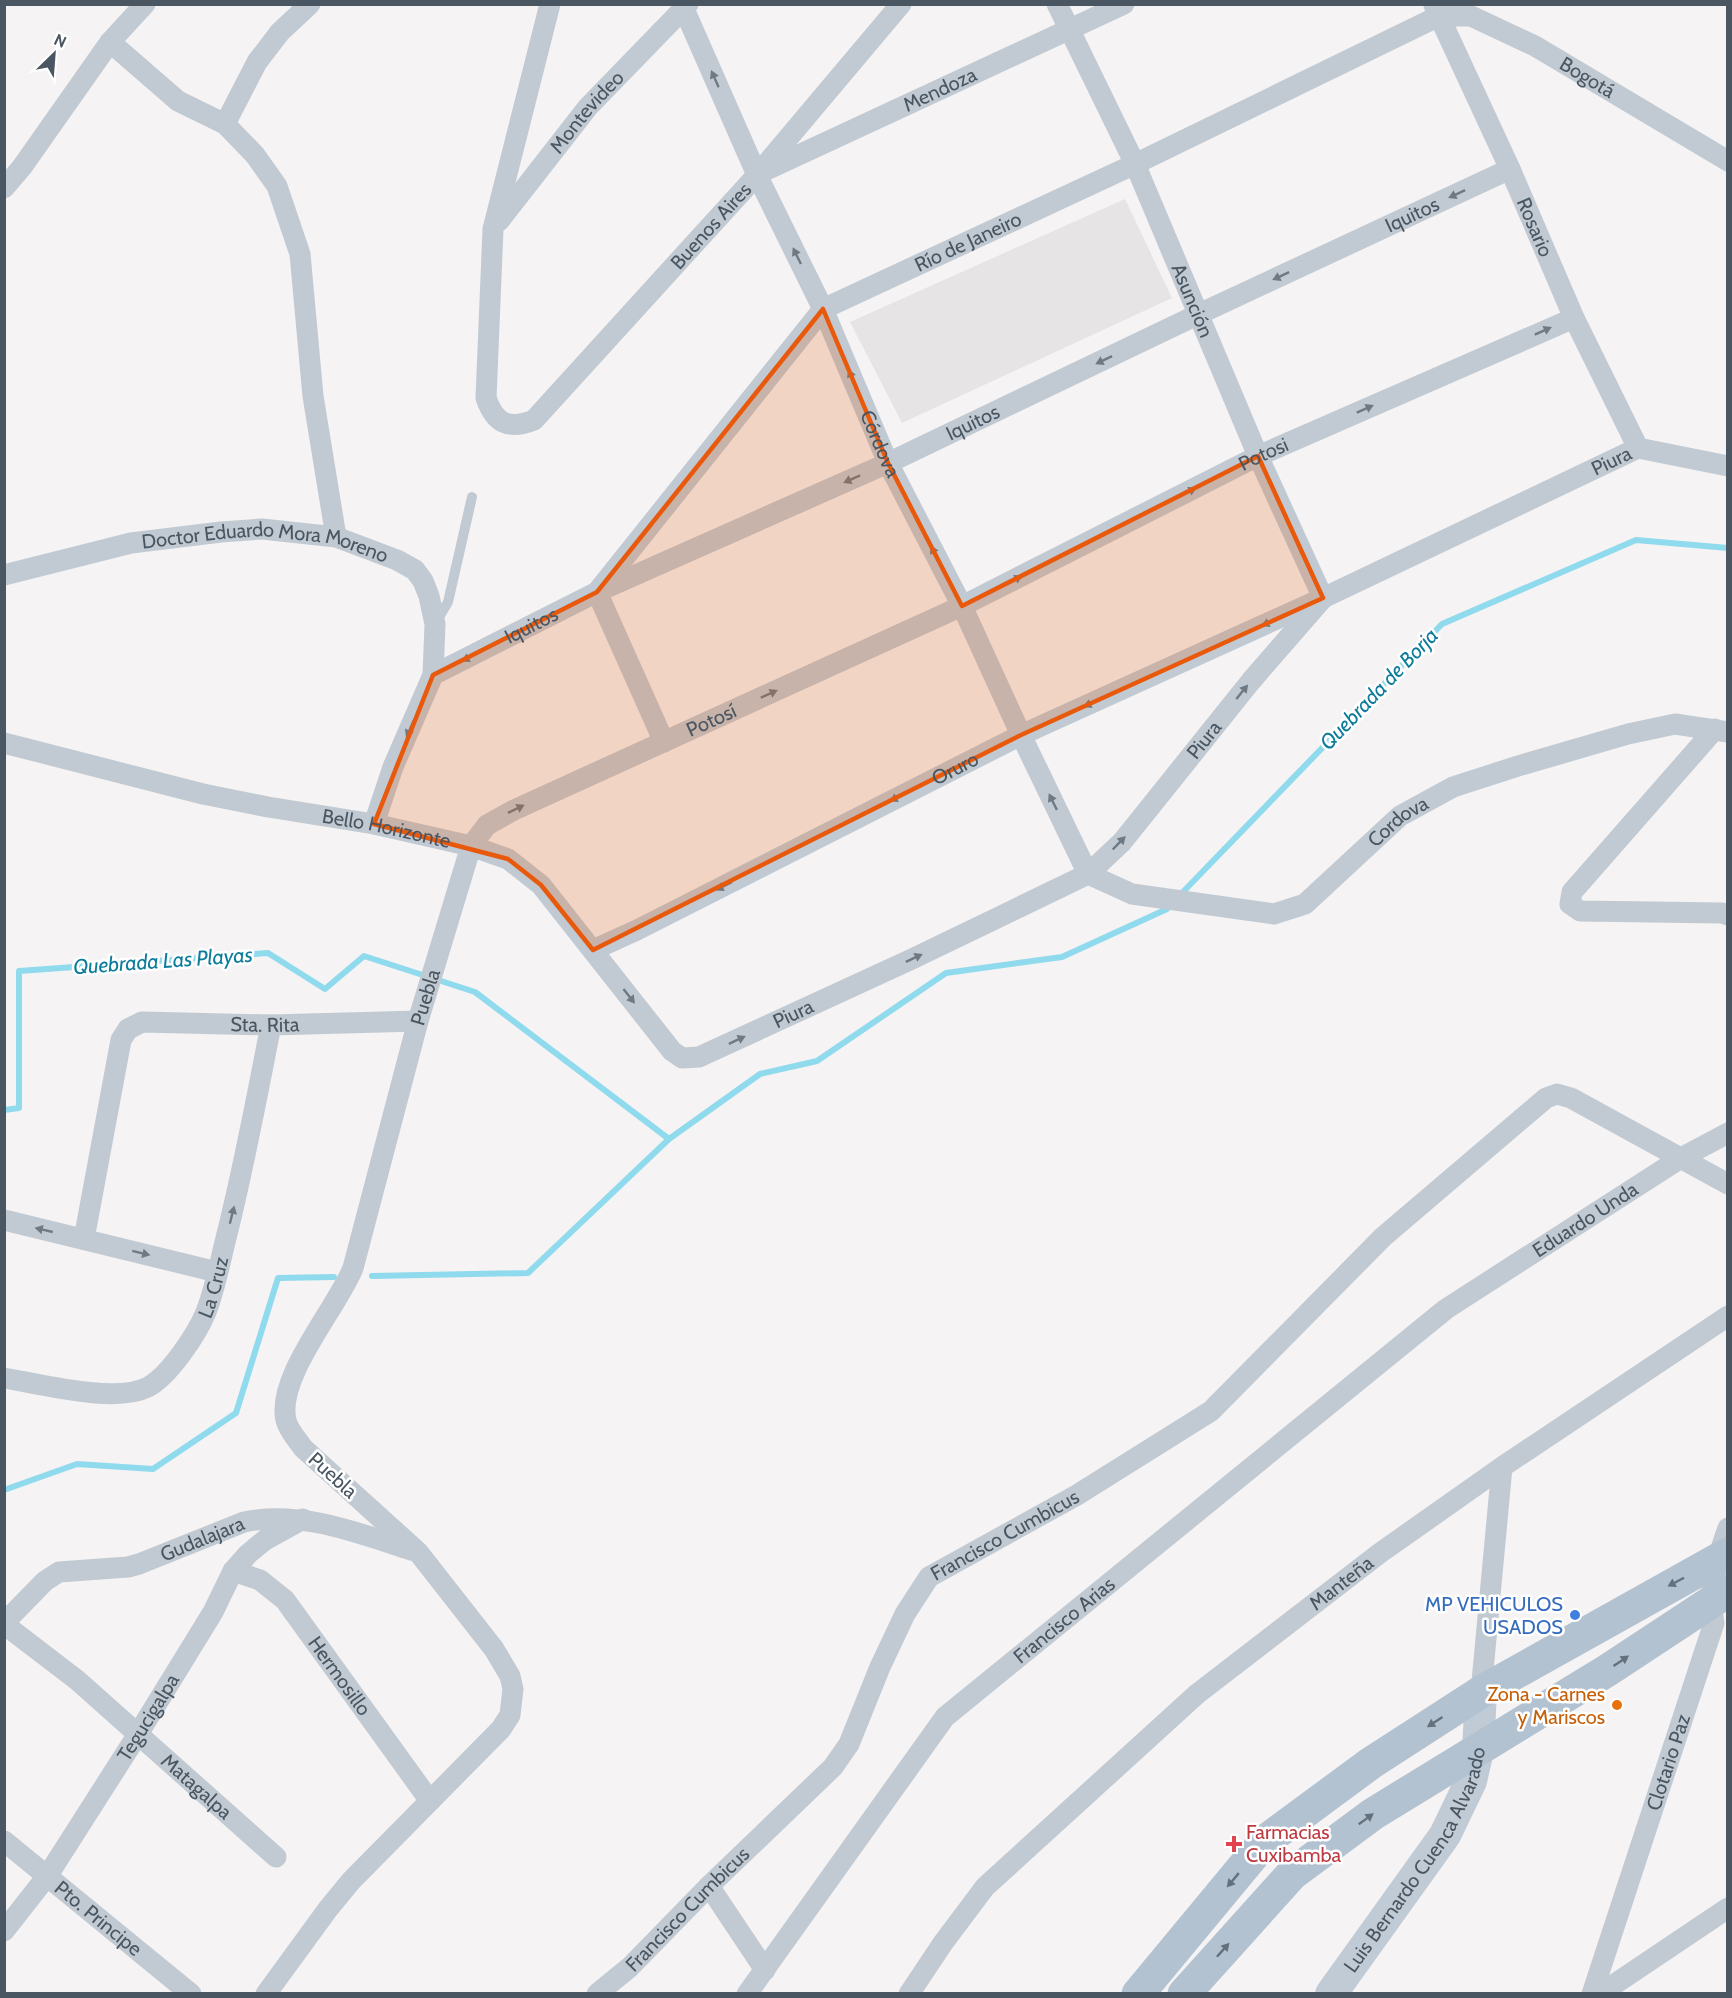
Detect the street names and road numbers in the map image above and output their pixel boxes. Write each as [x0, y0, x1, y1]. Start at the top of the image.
street label: Bogotá [1555, 52, 1620, 103]
street label: Mendoza [899, 62, 981, 117]
street label: Montevideo [545, 66, 629, 158]
street label: Buenos Aires [665, 177, 756, 274]
street label: Iquitos [1381, 192, 1443, 238]
street label: Rosario [1512, 194, 1558, 260]
street label: Río de Janeiro [911, 207, 1025, 277]
street label: Asunción [1166, 260, 1219, 341]
street label: Iquitos [942, 399, 1003, 445]
street label: Córdova [855, 407, 905, 482]
street label: Potosi [1234, 432, 1292, 476]
street label: Piura [1587, 441, 1636, 481]
street label: Doctor Eduardo Mora Moreno [140, 517, 392, 568]
street label: Iquitos [500, 602, 562, 649]
street label: Potosí [683, 698, 740, 742]
street label: Piura [1181, 716, 1227, 764]
street label: Oruro [928, 747, 982, 790]
street label: Cordova [1362, 791, 1433, 852]
street label: Bello Horizonte [320, 804, 453, 853]
street label: Puebla [405, 966, 445, 1028]
street label: Piura [769, 994, 817, 1033]
street label: Sta. Rita [230, 1012, 300, 1037]
street label: Eduardo Unda [1528, 1177, 1643, 1262]
street label: La Cruz [193, 1254, 233, 1322]
street label: Puebla [304, 1447, 363, 1503]
street label: Francisco Cumbicus [926, 1484, 1083, 1586]
street label: Gudalajara [157, 1511, 248, 1566]
street label: Manteña [1304, 1550, 1378, 1615]
street label: Francisco Arias [1009, 1572, 1119, 1668]
street label: Hermosillo [303, 1632, 376, 1720]
street label: Tegucigalpa [112, 1669, 184, 1765]
street label: Clotario Paz [1641, 1711, 1695, 1814]
street label: Luis Bernardo Cuenca Alvarado [1339, 1744, 1490, 1977]
street label: Matagalpa [156, 1748, 237, 1824]
street label: Francisco Cumbicus [620, 1842, 754, 1977]
street label: Pto. Principe [50, 1876, 147, 1961]

